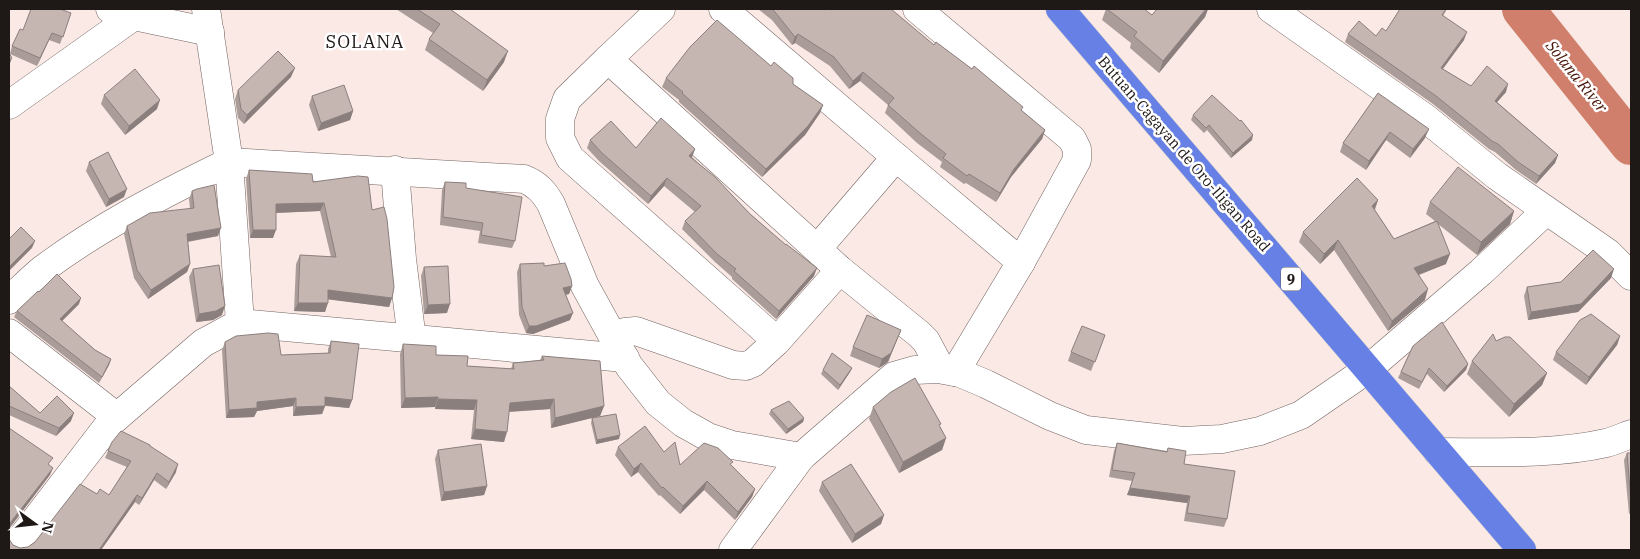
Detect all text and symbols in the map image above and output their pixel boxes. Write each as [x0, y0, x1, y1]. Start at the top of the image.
district label: SOLANA [326, 30, 404, 53]
water label: Solana River [1541, 35, 1613, 117]
street label: Butuan-Cagayan de Oro-Iligan Road [1094, 52, 1275, 255]
road number: 9 [1281, 268, 1301, 290]
north arrow [10, 499, 60, 549]
text: N [37, 520, 58, 535]

